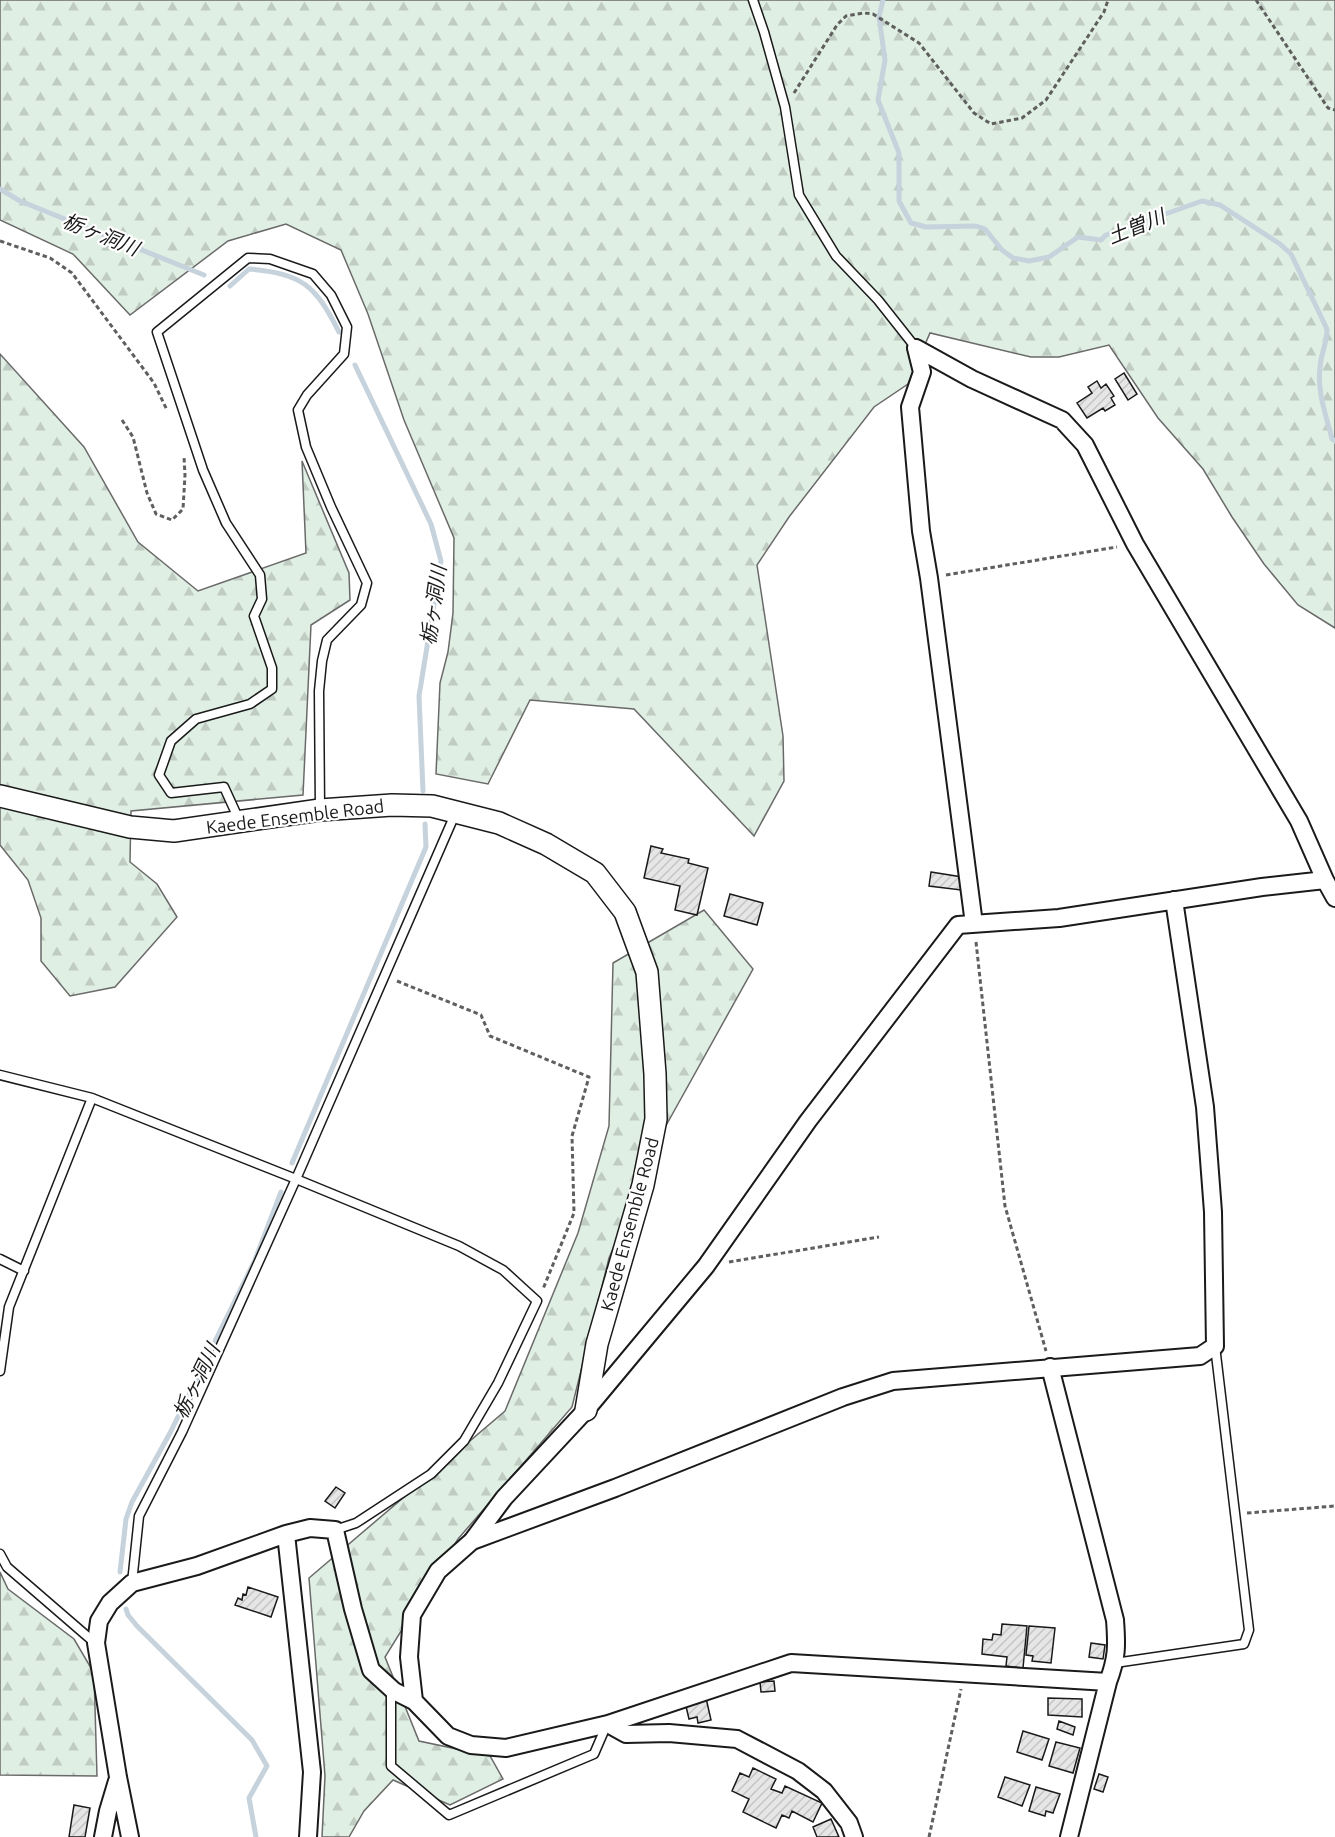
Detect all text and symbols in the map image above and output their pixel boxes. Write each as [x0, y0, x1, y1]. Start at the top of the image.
water label: 土曽川 [1104, 203, 1170, 248]
water label: 栃ヶ洞川 [60, 208, 144, 260]
water label: 栃ヶ洞川 [416, 562, 450, 646]
street label: Kaede Ensemble Road [205, 795, 385, 837]
street label: Kaede Ensemble Road [596, 1135, 662, 1313]
water label: 栃ヶ洞川 [168, 1338, 225, 1422]

